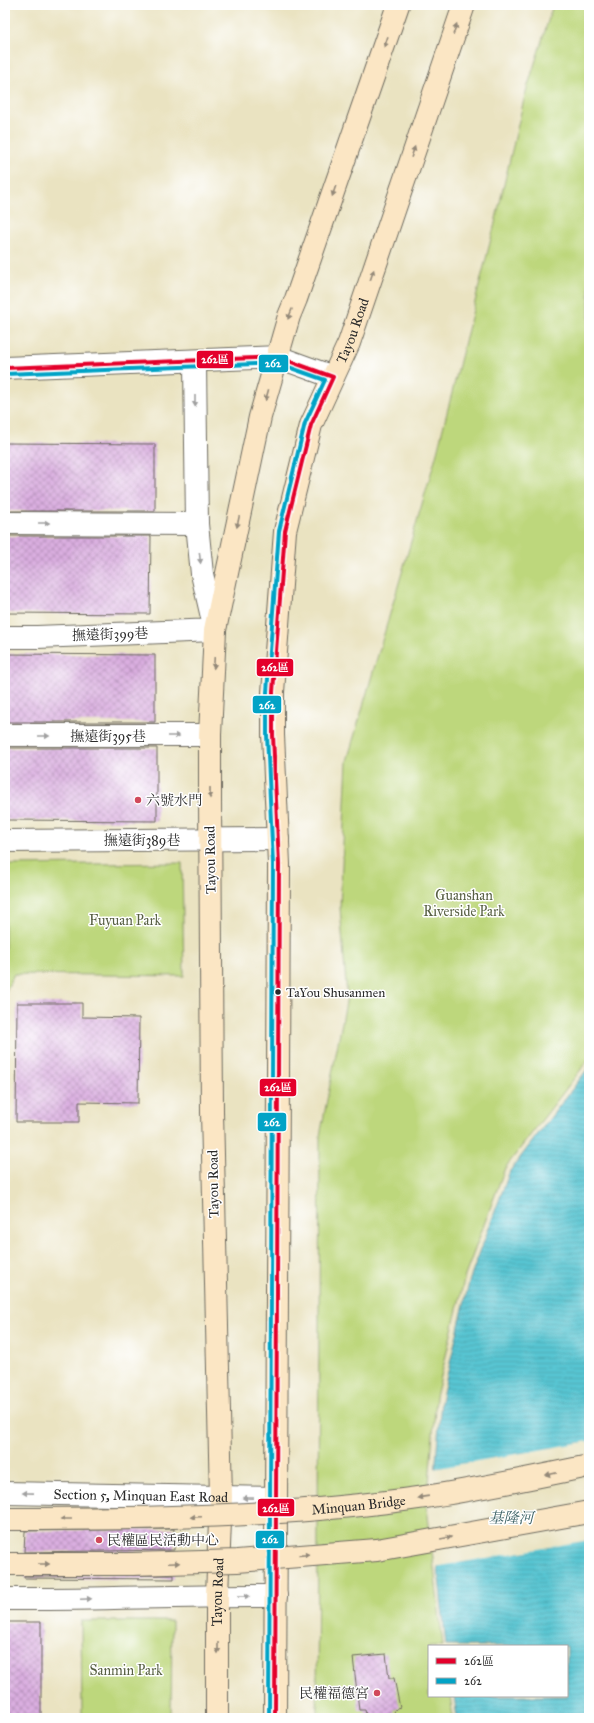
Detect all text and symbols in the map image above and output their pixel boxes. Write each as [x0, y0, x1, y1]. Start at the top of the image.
one-way arrow [453, 23, 459, 35]
one-way arrow [382, 36, 388, 48]
one-way arrow [411, 146, 417, 158]
one-way arrow [330, 186, 336, 198]
one-way arrow [369, 269, 375, 281]
street label: Tayou Road [333, 296, 373, 366]
one-way arrow [287, 308, 293, 320]
line badge: 262區 [196, 350, 234, 369]
text: 262區 [201, 353, 229, 366]
line badge: 262 [258, 354, 289, 373]
text: 262 [265, 357, 282, 370]
one-way arrow [264, 389, 270, 401]
one-way arrow [192, 395, 198, 408]
one-way arrow [235, 515, 241, 528]
one-way arrow [38, 520, 51, 526]
one-way arrow [197, 552, 204, 564]
street label: 撫遠街399巷 [71, 625, 149, 644]
one-way arrow [210, 657, 217, 669]
line badge: 262區 [256, 658, 294, 677]
text: 262區 [261, 661, 289, 674]
line badge: 262 [252, 695, 282, 714]
text: 262 [259, 699, 276, 712]
street label: 撫遠街395巷 [70, 728, 146, 745]
one-way arrow [38, 732, 50, 739]
one-way arrow [168, 733, 181, 739]
one-way arrow [207, 787, 213, 800]
place label: 六號水門 [146, 792, 202, 809]
marker: 六號水門 [133, 795, 143, 805]
street label: Tayou Road [201, 826, 220, 894]
street label: 撫遠街389巷 [104, 832, 180, 849]
park label: Guanshan Riverside Park [423, 887, 505, 920]
park label: Fuyuan Park [89, 912, 162, 929]
place label: TaYou Shusanmen [286, 985, 385, 1001]
marker: TaYou Shusanmen [273, 987, 283, 997]
line badge: 262區 [259, 1078, 297, 1097]
text: 262區 [264, 1081, 292, 1094]
line badge: 262 [257, 1112, 287, 1132]
text: 262 [264, 1116, 281, 1129]
street label: Tayou Road [204, 1150, 223, 1218]
one-way arrow [545, 1471, 557, 1477]
street label: Section 5, Minquan East Road [54, 1486, 228, 1506]
one-way arrow [21, 1490, 34, 1496]
street label: Minquan Bridge [311, 1492, 407, 1519]
one-way arrow [417, 1494, 429, 1500]
one-way arrow [241, 1495, 254, 1501]
line badge: 262區 [257, 1498, 295, 1517]
text: 262區 [262, 1502, 290, 1515]
water label: 基隆河 [488, 1509, 536, 1527]
one-way arrow [189, 1514, 202, 1520]
one-way arrow [59, 1516, 72, 1522]
line badge: 262 [255, 1530, 285, 1549]
place label: 民權區民活動中心 [107, 1532, 219, 1549]
text: 262 [262, 1533, 279, 1546]
one-way arrow [440, 1534, 453, 1540]
marker: 民權區民活動中心 [94, 1535, 104, 1545]
one-way arrow [298, 1552, 310, 1559]
street label: Tayou Road [209, 1557, 228, 1626]
one-way arrow [168, 1559, 180, 1566]
one-way arrow [38, 1561, 51, 1567]
one-way arrow [238, 1593, 251, 1599]
one-way arrow [80, 1596, 93, 1602]
one-way arrow [215, 1642, 221, 1655]
legend [428, 1645, 568, 1697]
text: 262區 [464, 1654, 494, 1668]
park label: Sanmin Park [89, 1662, 163, 1679]
text: 262 [464, 1674, 482, 1688]
place label: 民權福德宮 [299, 1685, 369, 1702]
marker: 民權福德宮 [372, 1688, 382, 1698]

